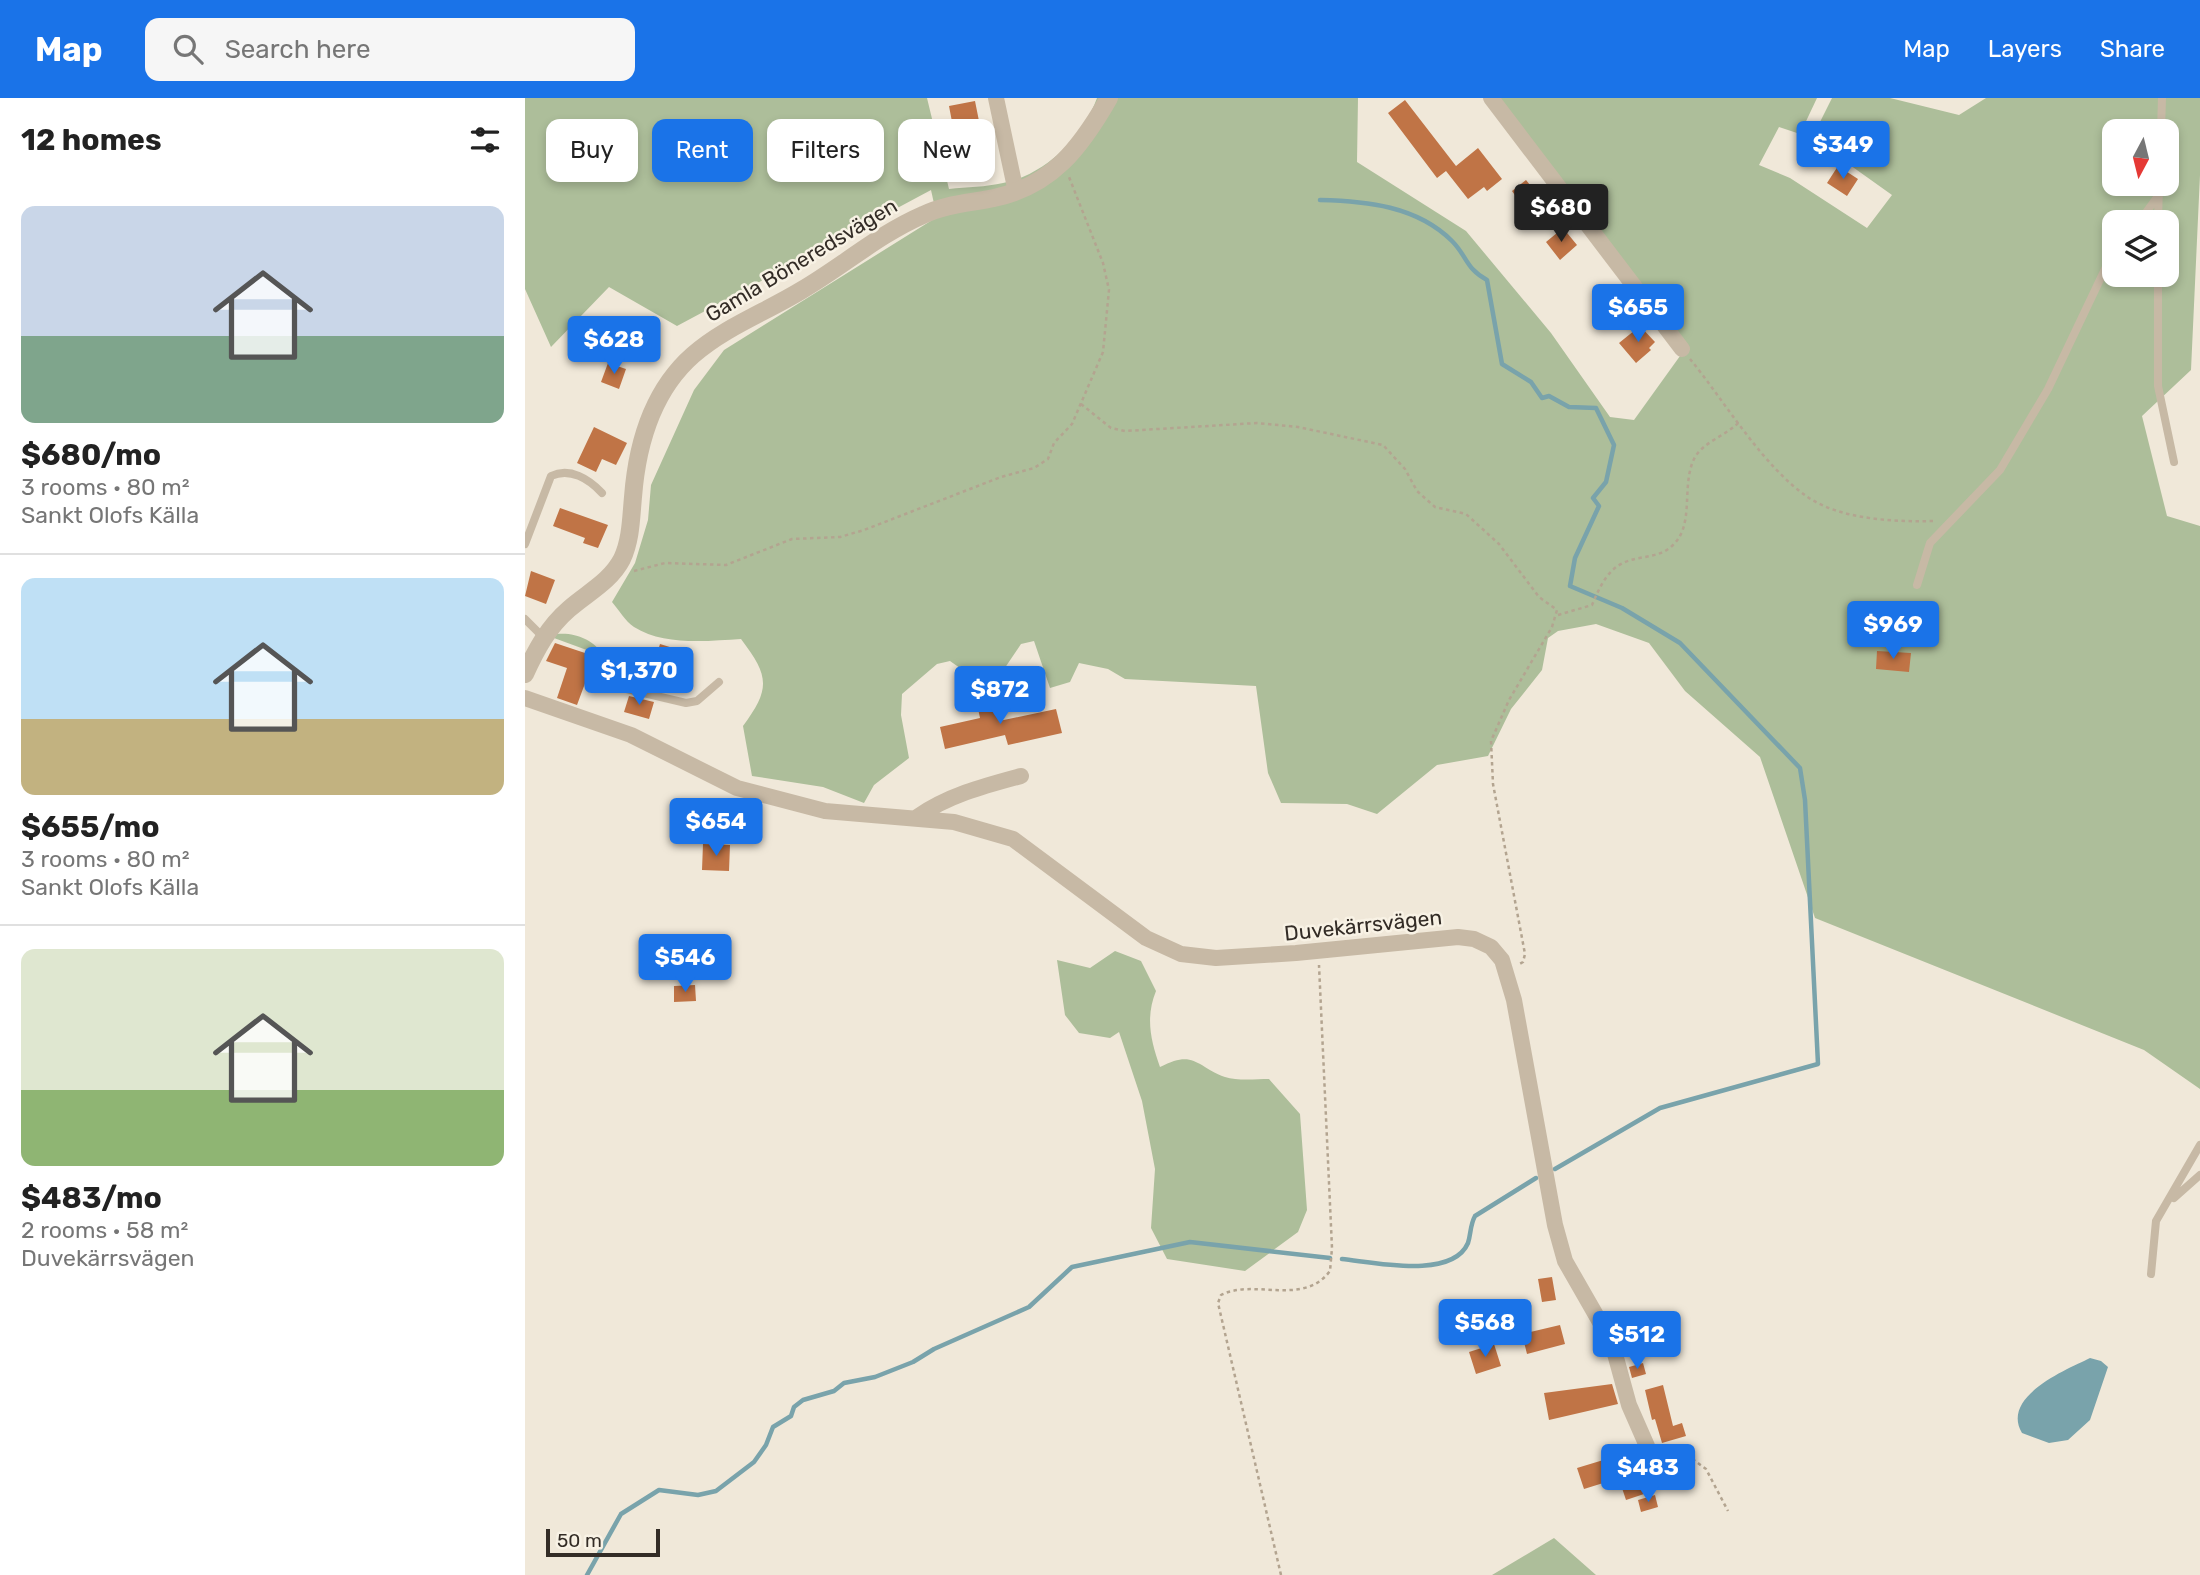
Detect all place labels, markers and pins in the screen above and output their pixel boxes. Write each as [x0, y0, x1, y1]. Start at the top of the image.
pin: $349 [1802, 122, 1884, 181]
pin: $680 [1520, 184, 1602, 244]
pin: $655 [1597, 285, 1679, 344]
pin: $628 [573, 316, 655, 376]
pin: $969 [1852, 602, 1934, 661]
pin: $1,370 [582, 648, 696, 707]
pin: $872 [959, 666, 1041, 726]
pin: $654 [675, 798, 757, 858]
pin: $546 [644, 934, 726, 994]
pin: $568 [1444, 1300, 1526, 1359]
pin: $512 [1596, 1312, 1678, 1371]
pin: $483 [1607, 1444, 1689, 1504]

